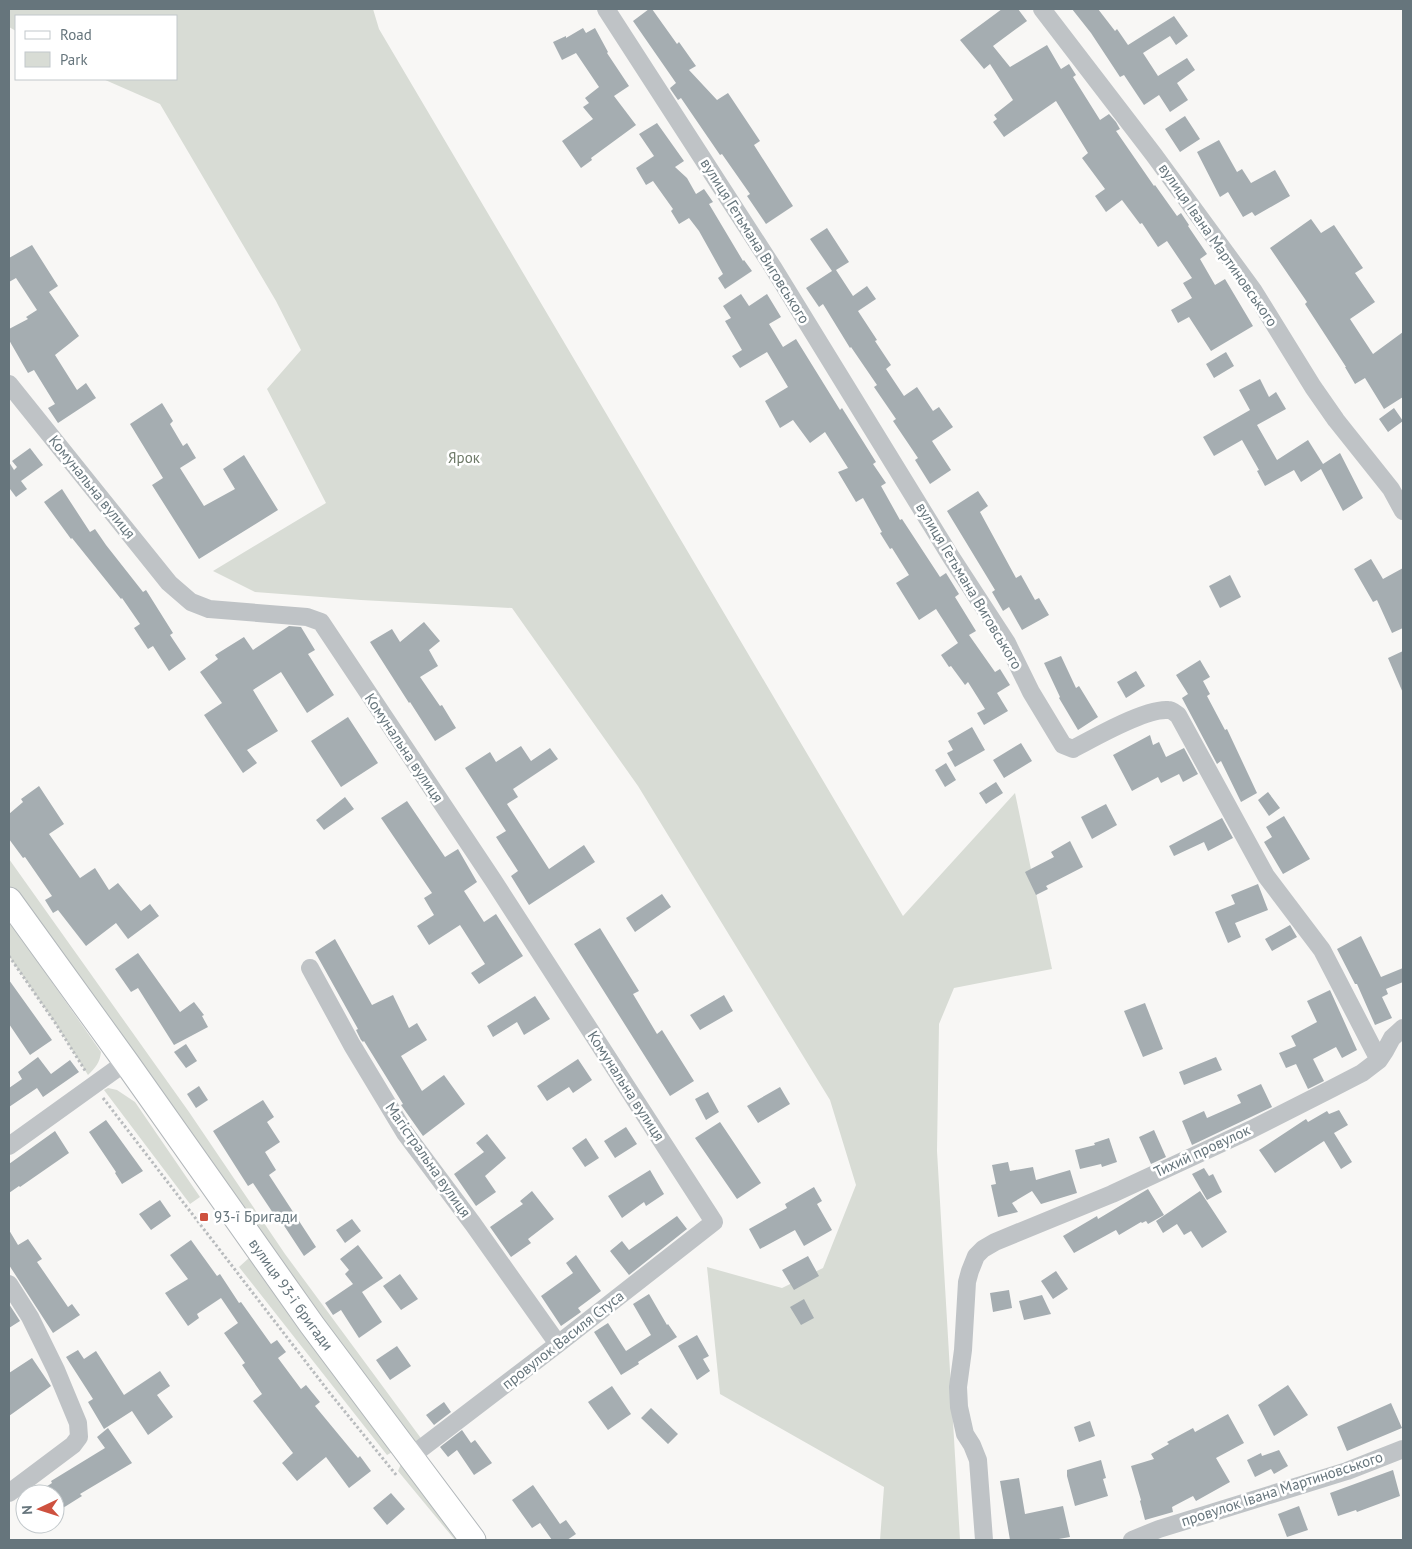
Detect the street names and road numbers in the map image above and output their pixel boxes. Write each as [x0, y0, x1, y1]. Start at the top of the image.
street label: вулиця Гетьмана Виговського [697, 155, 814, 327]
street label: вулиця Івана Мартиновського [1155, 159, 1282, 330]
street label: Комунальна вулиця [45, 431, 140, 542]
street label: вулиця Гетьмана Виговського [912, 499, 1027, 673]
street label: Комунальна вулиця [361, 689, 448, 806]
street label: Комунальна вулиця [584, 1027, 669, 1145]
street label: Магістральна вулиця [382, 1098, 475, 1221]
street label: Тихий провулок [1151, 1120, 1254, 1181]
street label: вулиця 93-ї бригади [245, 1235, 338, 1354]
street label: провулок Василя Стуса [498, 1286, 628, 1393]
street label: провулок Івана Мартиновського [1179, 1447, 1385, 1530]

